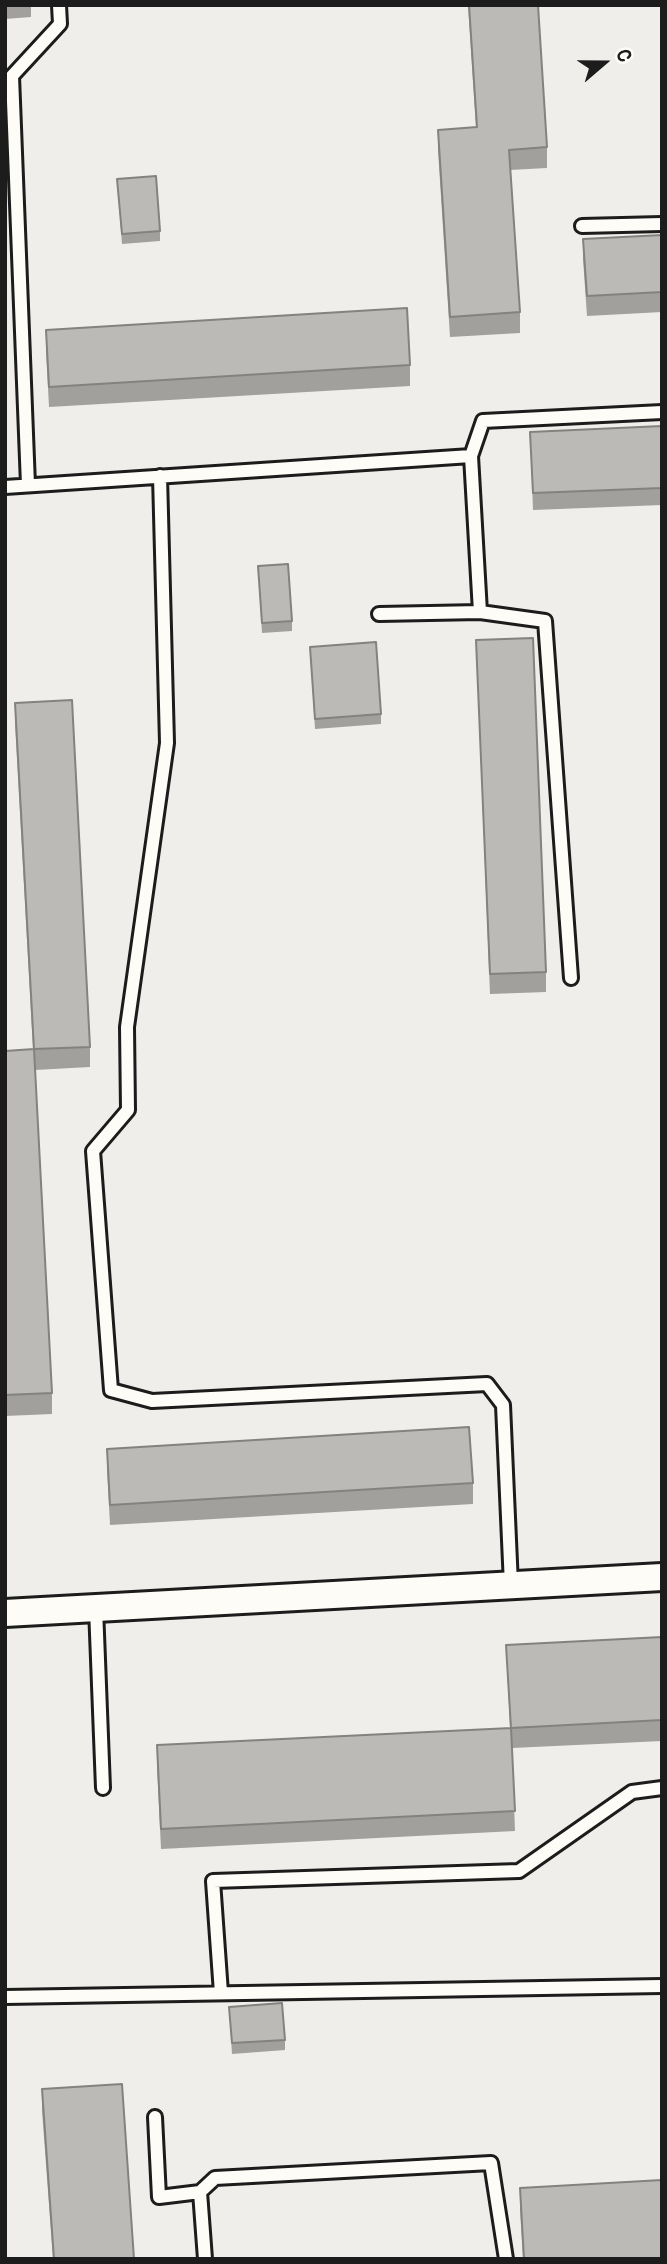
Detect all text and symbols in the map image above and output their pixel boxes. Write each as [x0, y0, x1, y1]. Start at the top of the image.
north arrow [569, 28, 639, 98]
text: С [610, 46, 637, 65]

